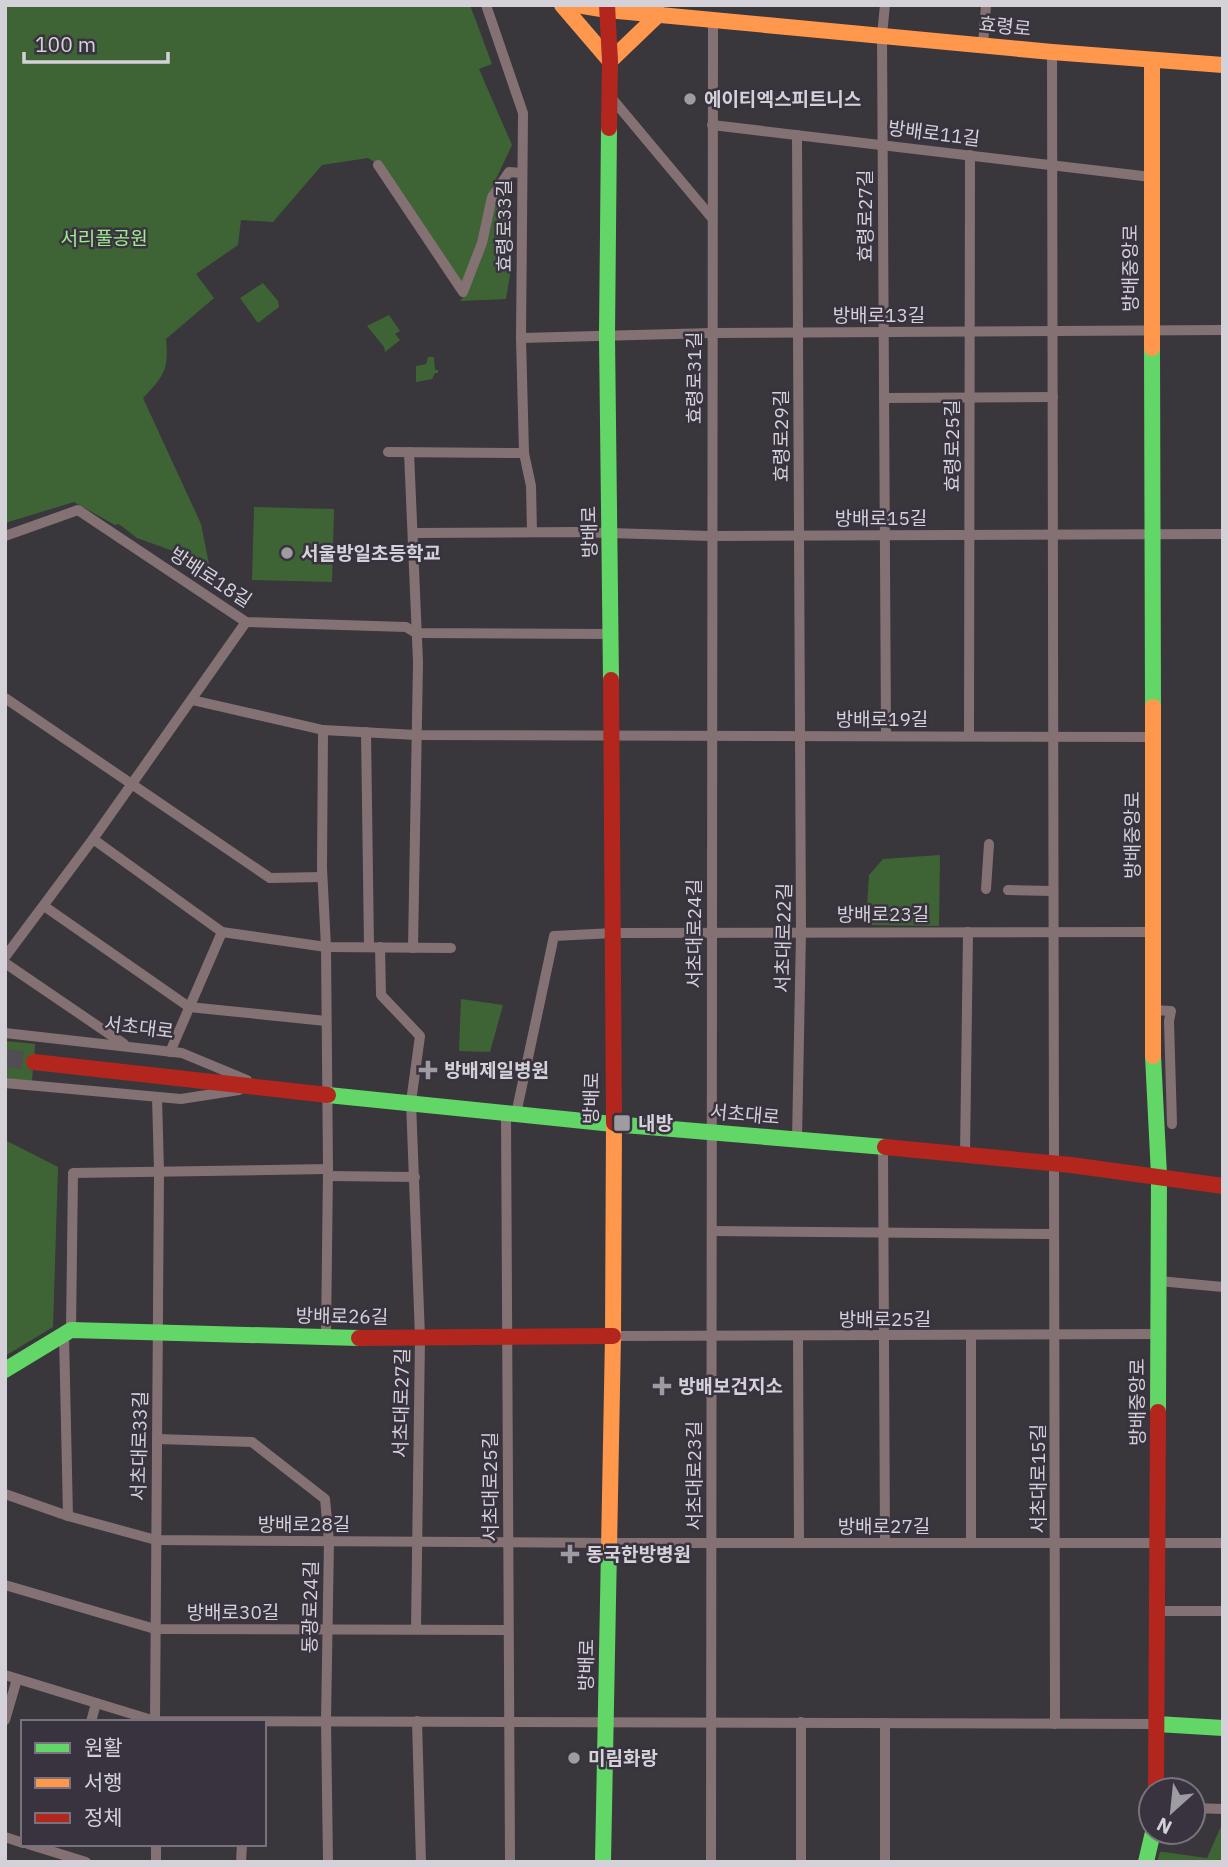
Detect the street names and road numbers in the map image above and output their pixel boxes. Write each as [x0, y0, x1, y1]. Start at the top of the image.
street label: 효령로 [978, 11, 1032, 41]
street label: 방배로11길 [887, 115, 981, 151]
street label: 효령로27길 [853, 170, 877, 262]
street label: 효령로33길 [492, 180, 516, 272]
street label: 방배중앙로 [1118, 224, 1142, 312]
street label: 방배로13길 [833, 303, 925, 327]
street label: 효령로31길 [682, 332, 706, 424]
street label: 효령로29길 [769, 390, 793, 482]
street label: 효령로25길 [940, 400, 964, 492]
street label: 방배로 [577, 506, 601, 558]
street label: 방배로15길 [835, 506, 927, 530]
street label: 방배로18길 [166, 542, 256, 612]
street label: 방배로19길 [836, 707, 928, 731]
street label: 방배중앙로 [1120, 791, 1144, 879]
street label: 서초대로24길 [682, 879, 706, 989]
street label: 서초대로22길 [770, 883, 796, 993]
street label: 방배로23길 [837, 902, 929, 926]
street label: 서초대로 [103, 1011, 175, 1043]
street label: 방배로 [579, 1072, 603, 1124]
street label: 서초대로 [709, 1099, 781, 1129]
street label: 방배로26길 [295, 1303, 389, 1329]
street label: 방배로25길 [839, 1307, 931, 1331]
street label: 서초대로27길 [388, 1348, 414, 1458]
street label: 방배중앙로 [1125, 1358, 1149, 1446]
street label: 서초대로33길 [126, 1391, 152, 1501]
street label: 서초대로23길 [682, 1421, 706, 1531]
street label: 서초대로15길 [1026, 1424, 1050, 1534]
street label: 서초대로25길 [478, 1432, 502, 1542]
street label: 방배로28길 [258, 1512, 350, 1536]
street label: 방배로27길 [838, 1514, 930, 1538]
street label: 동광로24길 [297, 1560, 323, 1654]
street label: 방배로30길 [187, 1600, 279, 1624]
street label: 방배로 [574, 1639, 598, 1691]

